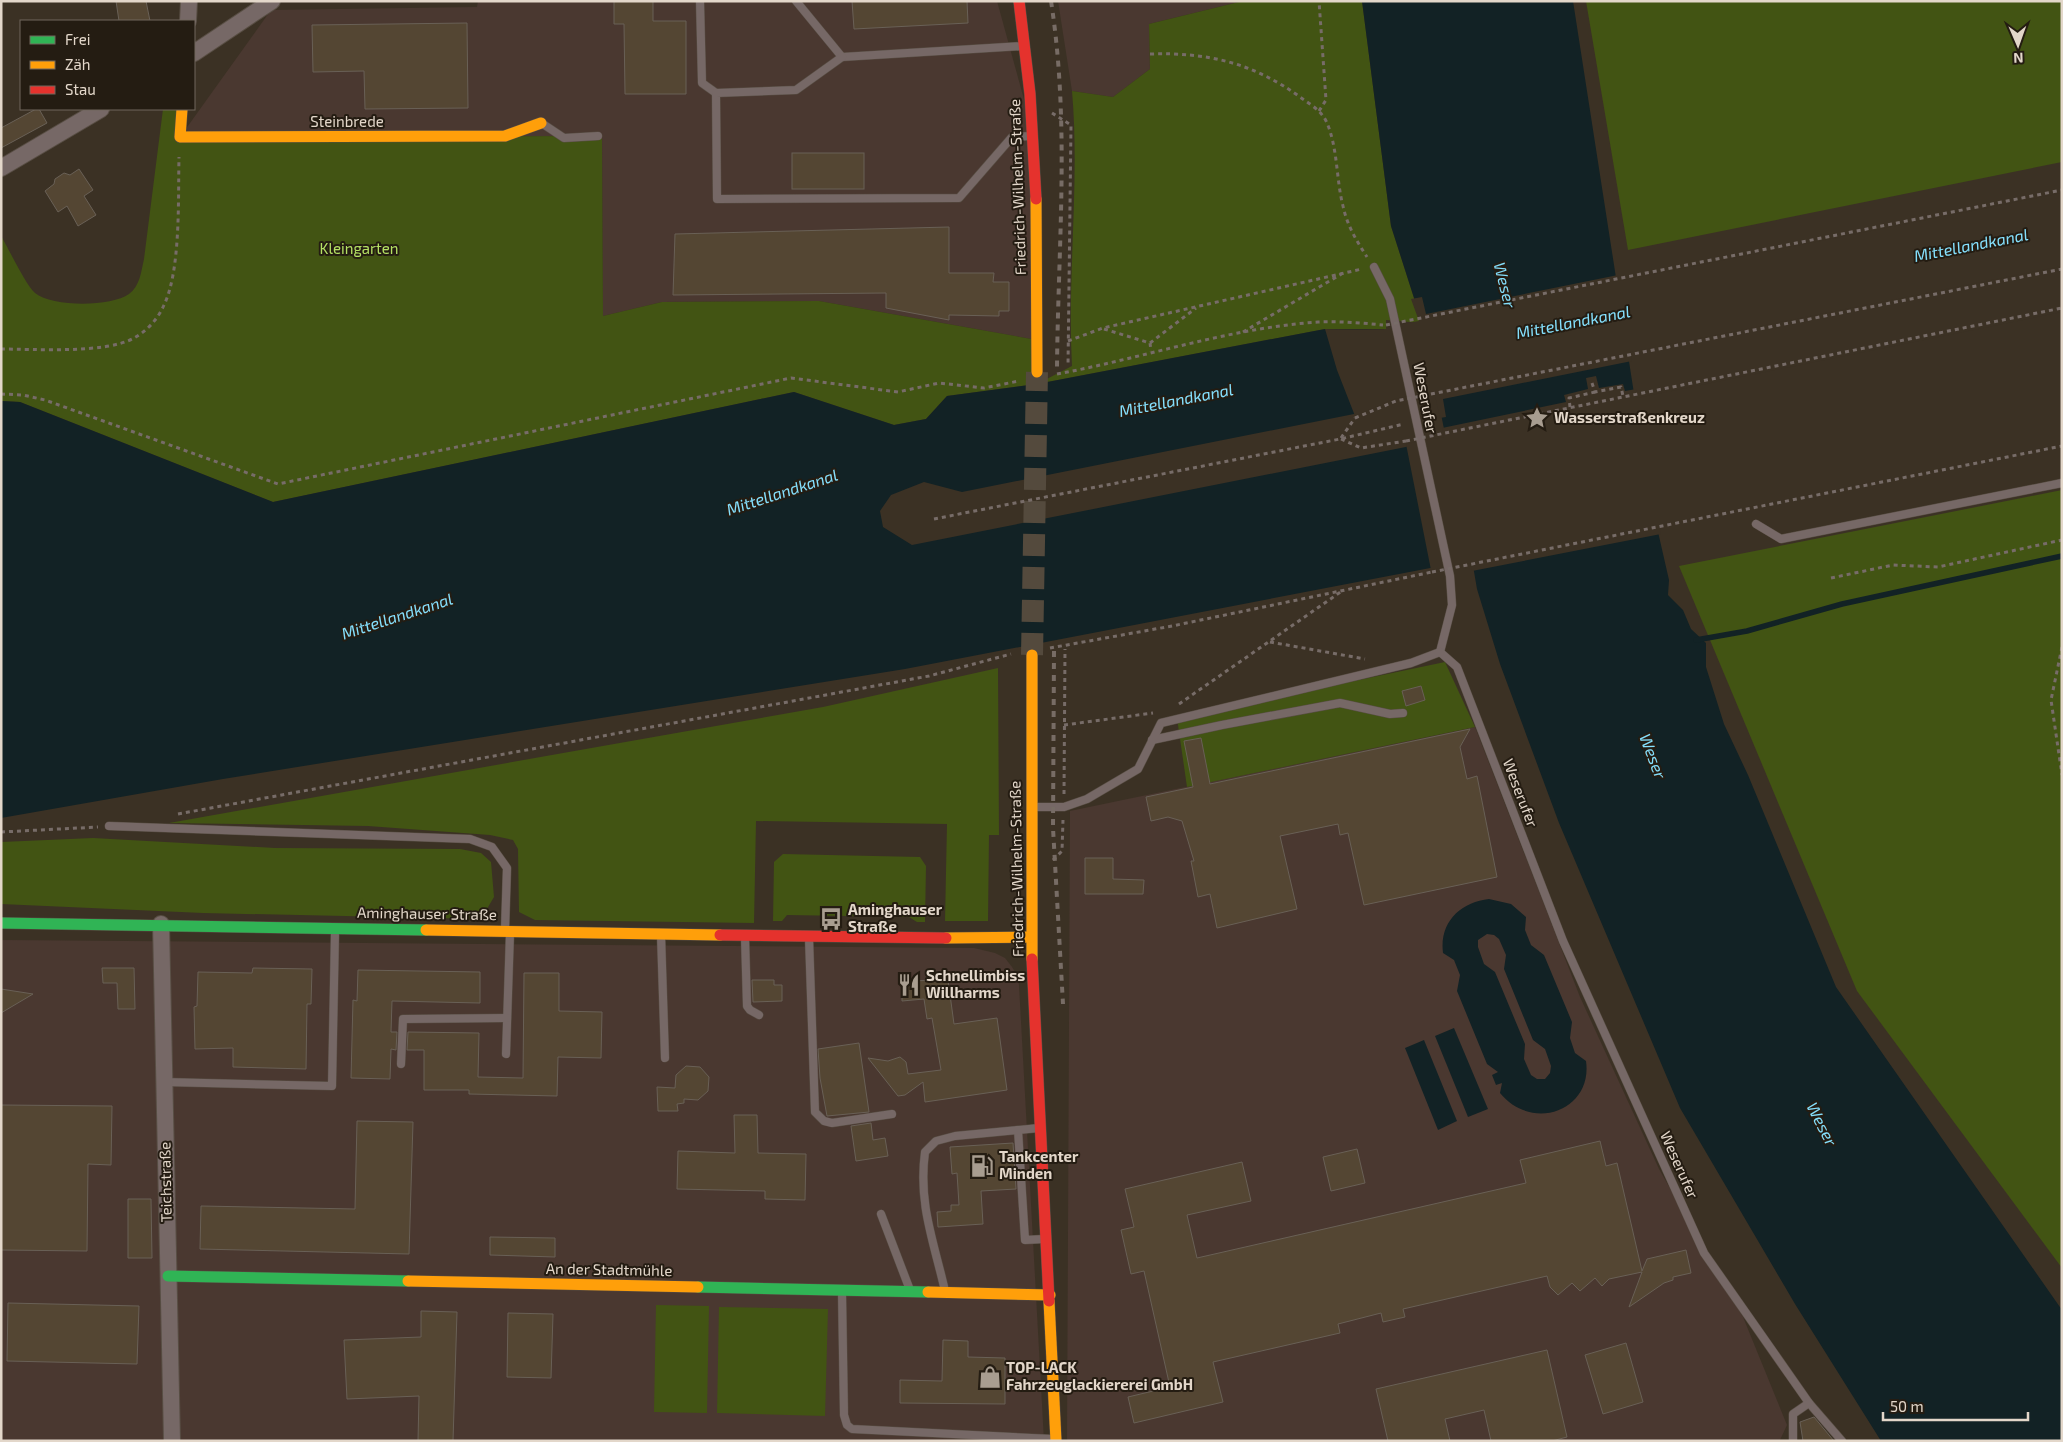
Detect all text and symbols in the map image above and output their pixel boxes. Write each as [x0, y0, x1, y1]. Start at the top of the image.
legend [20, 20, 195, 110]
north arrow [1993, 20, 2043, 70]
text: Frei [65, 30, 90, 48]
text: N [2013, 50, 2024, 67]
text: Zäh [65, 55, 90, 73]
text: Stau [65, 80, 96, 98]
street label: Friedrich-Wilhelm-Straße [1005, 99, 1029, 275]
street label: Steinbrede [310, 112, 384, 130]
water label: Mittellandkanal [1912, 224, 2030, 265]
park label: Kleingarten [320, 239, 398, 257]
water label: Weser [1491, 260, 1520, 310]
water label: Mittellandkanal [1514, 301, 1632, 342]
street label: Weserufer [1410, 361, 1442, 435]
water label: Mittellandkanal [1117, 379, 1235, 420]
place icon: Wasserstraßenkreuz [1524, 405, 1550, 431]
place label: Wasserstraßenkreuz [1554, 408, 1705, 426]
water label: Mittellandkanal [724, 465, 840, 518]
water label: Mittellandkanal [339, 589, 455, 642]
water label: Weser [1636, 731, 1671, 782]
street label: Weserufer [1500, 756, 1542, 829]
street label: Friedrich-Wilhelm-Straße [1005, 781, 1027, 957]
place label: Aminghauser Straße [848, 900, 943, 935]
street label: Aminghauser Straße [357, 903, 497, 923]
bus stop icon: Aminghauser Straße [818, 906, 844, 932]
place label: Schnellimbiss Willharms [926, 966, 1025, 1001]
restaurant icon: Schnellimbiss Willharms [896, 972, 922, 998]
water label: Weser [1803, 1099, 1842, 1149]
street label: Weserufer [1657, 1128, 1703, 1201]
street label: Teichstraße [155, 1142, 175, 1222]
place label: Tankcenter Minden [999, 1147, 1079, 1182]
fuel station icon: Tankcenter Minden [969, 1153, 995, 1179]
street label: An der Stadtmühle [546, 1259, 672, 1279]
place label: TOP-LACK Fahrzeuglackiererei GmbH [1006, 1358, 1193, 1393]
shop icon: TOP-LACK Fahrzeuglackiererei GmbH [977, 1364, 1003, 1390]
scale bar [1883, 1390, 2028, 1422]
text: 50 m [1890, 1397, 1924, 1415]

